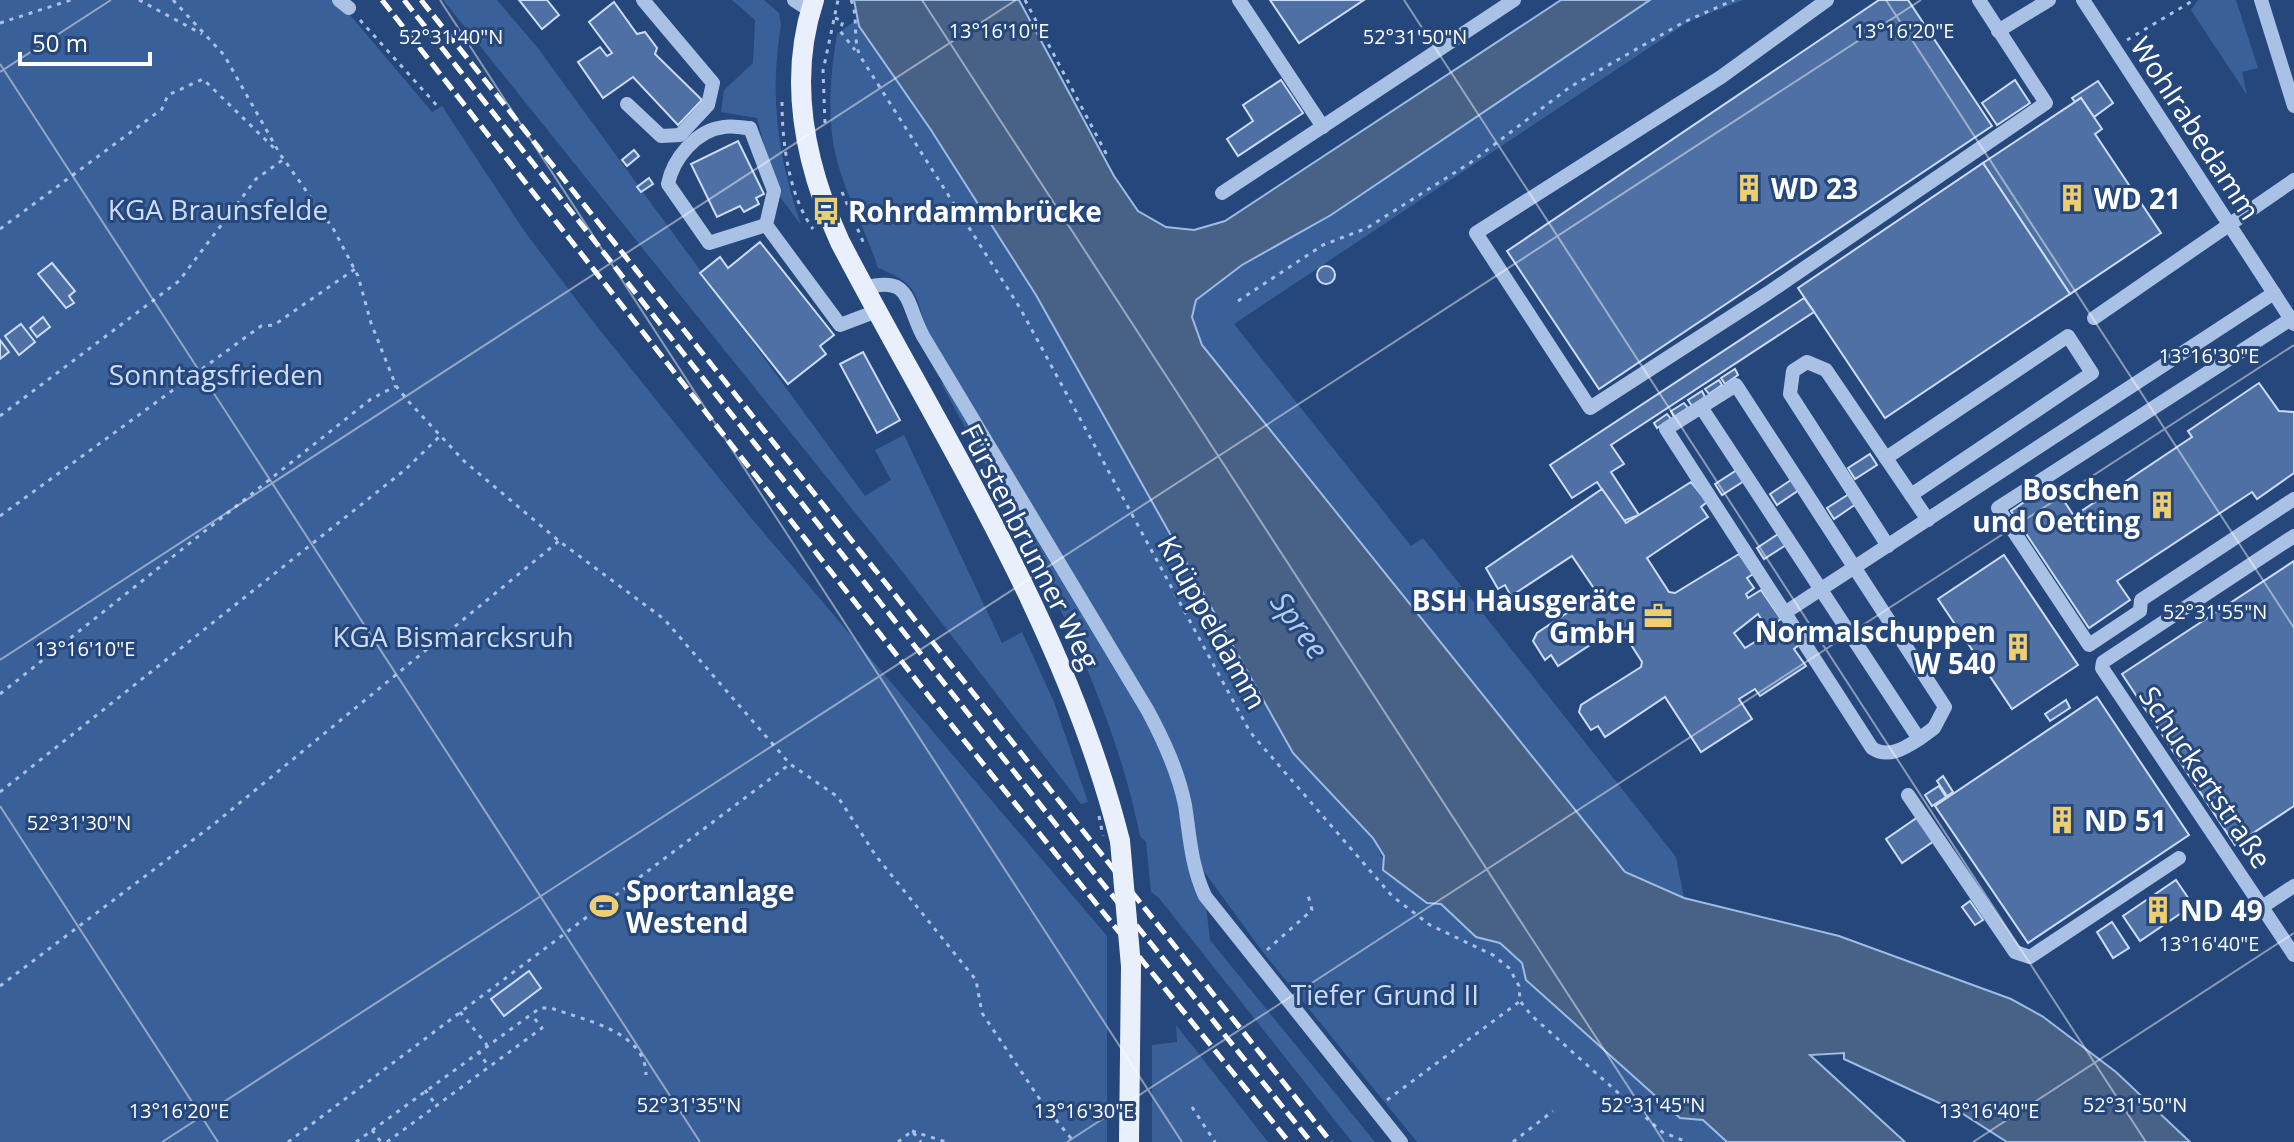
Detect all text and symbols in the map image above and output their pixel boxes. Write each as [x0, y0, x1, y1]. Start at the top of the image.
scale bar [20, 16, 150, 66]
text: 13°16'10"E [949, 17, 1049, 44]
text: 13°16'20"E [1854, 17, 1954, 44]
text: 52°31'40"N [399, 23, 503, 50]
text: 52°31'50"N [1363, 23, 1467, 50]
text: 50 m [32, 26, 88, 59]
street label: Wohlrabedamm [2123, 29, 2269, 227]
place label: WD 23 [1771, 169, 1858, 207]
building icon: WD 23 [1734, 173, 1764, 203]
place label: WD 21 [2094, 179, 2181, 217]
building icon: WD 21 [2057, 183, 2087, 213]
park label: KGA Braunsfelde [108, 190, 328, 228]
place label: Rohrdammbrücke [848, 192, 1102, 230]
bus stop icon: Rohrdammbrücke [811, 196, 841, 226]
text: 13°16'30"E [2159, 342, 2259, 369]
park label: Sonntagsfrieden [109, 355, 323, 393]
street label: Fürstenbrunner Weg [953, 417, 1109, 675]
place label: Boschen und Oetting [1972, 470, 2140, 540]
building icon: Boschen und Oetting [2147, 490, 2177, 520]
street label: Knüppeldamm [1150, 528, 1276, 716]
place label: BSH Hausgeräte GmbH [1412, 581, 1636, 651]
water label: Spree [1262, 583, 1338, 667]
text: 52°31'55"N [2163, 598, 2267, 625]
office icon: BSH Hausgeräte GmbH [1643, 601, 1673, 631]
place label: Normalschuppen W 540 [1755, 612, 1996, 682]
park label: KGA Bismarcksruh [332, 617, 574, 655]
building icon: Normalschuppen W 540 [2003, 632, 2033, 662]
text: 13°16'10"E [35, 635, 135, 662]
street label: Schuckertstraße [2131, 679, 2281, 875]
place label: ND 51 [2084, 801, 2167, 839]
building icon: ND 51 [2047, 805, 2077, 835]
text: 52°31'30"N [27, 809, 131, 836]
place label: Sportanlage Westend [626, 871, 794, 941]
sports icon: Sportanlage Westend [589, 891, 619, 921]
place label: ND 49 [2180, 891, 2263, 929]
building icon: ND 49 [2143, 895, 2173, 925]
text: 13°16'40"E [2159, 930, 2259, 957]
park label: Tiefer Grund II [1291, 975, 1479, 1013]
text: 52°31'35"N [637, 1091, 741, 1118]
text: 52°31'45"N [1601, 1091, 1705, 1118]
text: 52°31'50"N [2083, 1091, 2187, 1118]
text: 13°16'20"E [129, 1097, 229, 1124]
text: 13°16'30"E [1034, 1097, 1134, 1124]
text: 13°16'40"E [1939, 1097, 2039, 1124]

